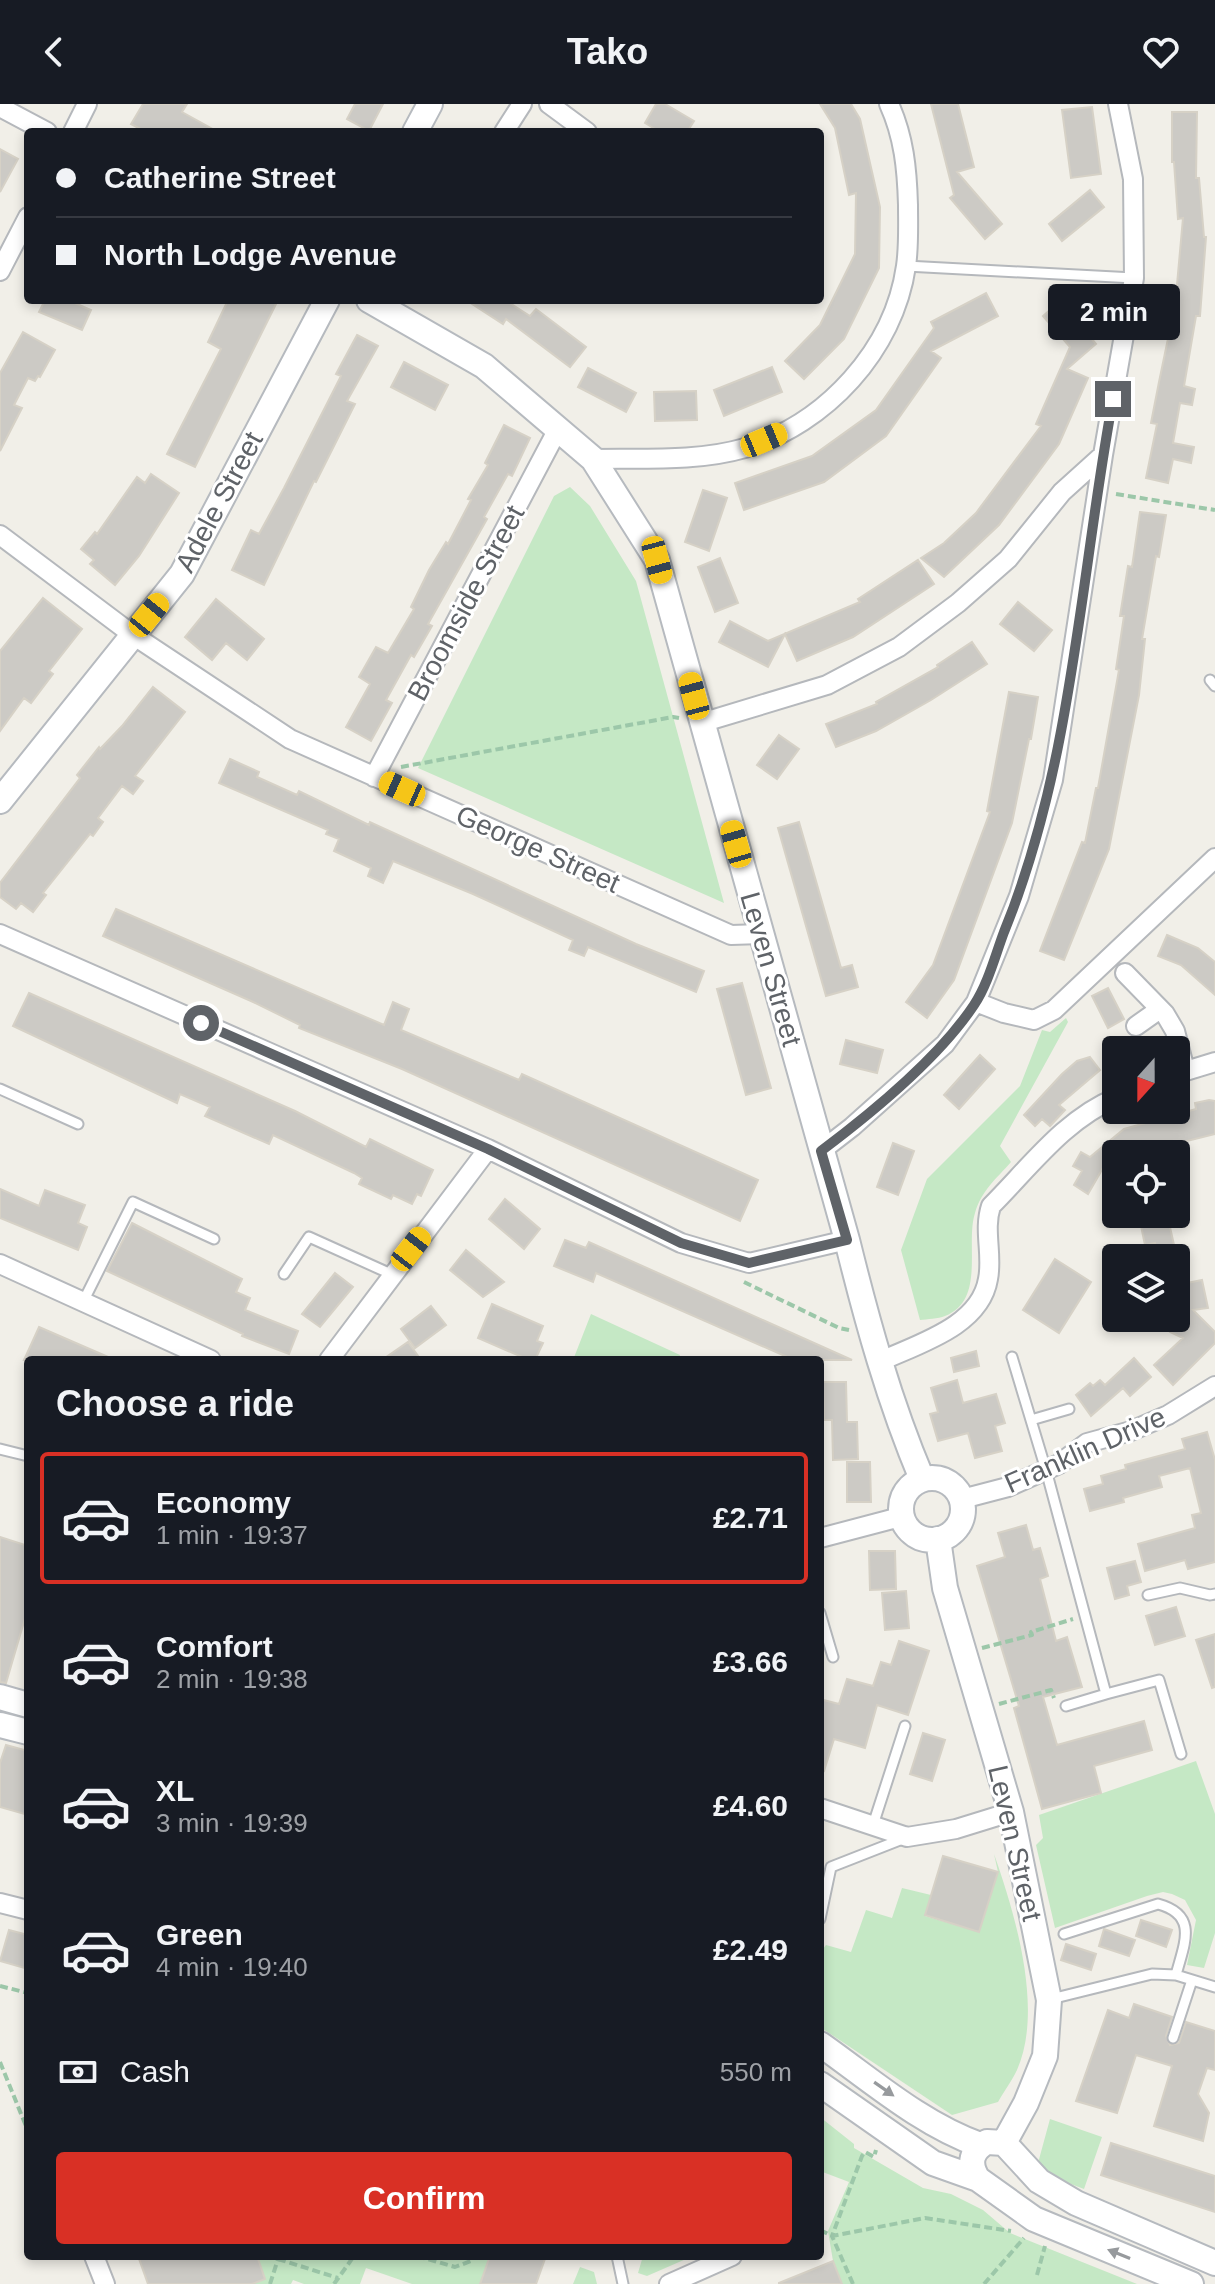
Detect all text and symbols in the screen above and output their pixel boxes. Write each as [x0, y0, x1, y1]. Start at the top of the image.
icon: back [32, 30, 76, 74]
icon: heart [1139, 30, 1183, 74]
text: Tako [567, 31, 648, 72]
text: Catherine Street [104, 161, 336, 194]
text: North Lodge Avenue [104, 238, 397, 271]
callout: 2 min [1047, 283, 1179, 339]
text: 2 min [1080, 297, 1148, 327]
route end [1095, 381, 1131, 417]
car [737, 420, 791, 460]
street label: Adele Street [169, 427, 269, 577]
street label: Broomside Street [402, 500, 531, 706]
car [639, 534, 675, 586]
car [125, 589, 173, 641]
car [676, 670, 712, 722]
car [375, 768, 429, 810]
street label: George Street [451, 799, 625, 899]
car [718, 818, 754, 870]
street label: Leven Street [734, 888, 808, 1050]
route start [183, 1005, 219, 1041]
north arrow [1102, 1036, 1190, 1124]
map controls [1102, 1036, 1190, 1332]
button: locate [1102, 1140, 1190, 1228]
car [387, 1223, 435, 1275]
button: layers [1102, 1244, 1190, 1332]
text: Choose a ride [56, 1383, 294, 1424]
street label: Franklin Drive [1000, 1401, 1170, 1499]
icon: car [60, 1482, 132, 1554]
text: Economy [156, 1486, 291, 1519]
text: £2.71 [713, 1501, 788, 1534]
text: 1 min · 19:37 [156, 1520, 308, 1550]
icon: car [60, 1626, 132, 1698]
text: Comfort [156, 1630, 273, 1663]
text: £3.66 [713, 1645, 788, 1678]
text: 2 min · 19:38 [156, 1664, 308, 1694]
street label: Leven Street [982, 1762, 1048, 1924]
icon: car [60, 1770, 132, 1842]
text: XL [156, 1774, 194, 1807]
text: £4.60 [713, 1789, 788, 1822]
text: 3 min · 19:39 [156, 1808, 308, 1838]
icon: car [60, 1914, 132, 1986]
text: Green [156, 1918, 243, 1951]
text: £2.49 [713, 1933, 788, 1966]
text: 4 min · 19:40 [156, 1952, 308, 1982]
icon: cash [56, 2050, 100, 2094]
text: Cash [120, 2055, 190, 2088]
text: 550 m [720, 2057, 792, 2087]
one-way arrow [873, 2081, 895, 2097]
button: Confirm [56, 2152, 792, 2244]
one-way arrow [1107, 2248, 1131, 2261]

